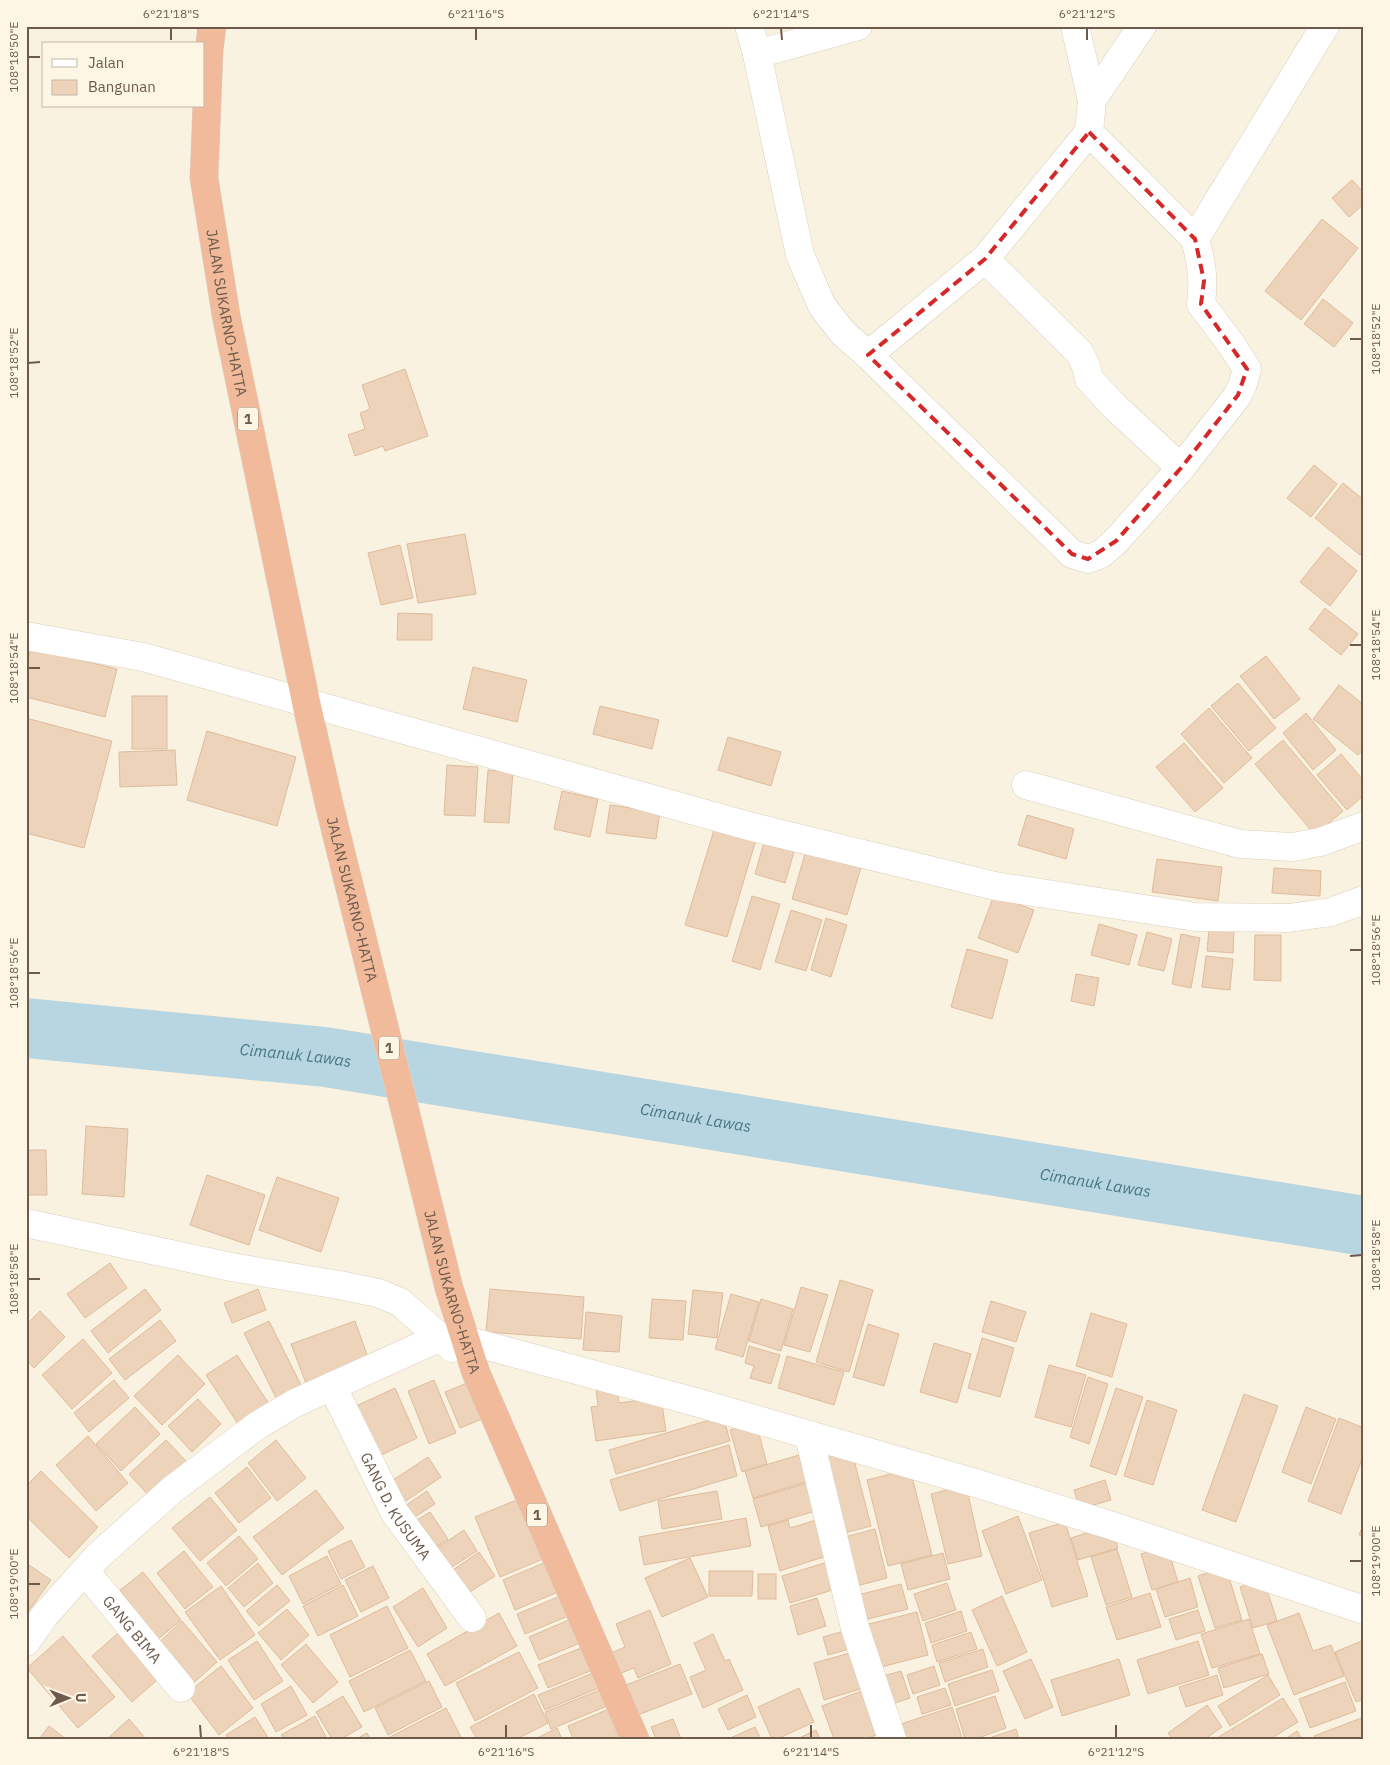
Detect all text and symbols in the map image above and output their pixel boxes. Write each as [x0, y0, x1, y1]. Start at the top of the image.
text: 6°21'18"S [143, 6, 199, 21]
text: 6°21'16"S [448, 6, 504, 21]
text: 6°21'14"S [753, 6, 809, 21]
text: 6°21'12"S [1059, 6, 1115, 21]
text: 108°18'50"E [6, 22, 21, 92]
legend [42, 42, 205, 108]
text: Jalan [88, 53, 124, 72]
text: Bangunan [88, 77, 156, 96]
street label: JALAN SUKARNO-HATTA [203, 228, 252, 398]
text: 108°18'52"E [1368, 304, 1383, 374]
text: 108°18'52"E [6, 328, 21, 398]
road number: 1 [238, 408, 258, 430]
text: 108°18'54"E [1368, 610, 1383, 680]
text: 108°18'54"E [6, 633, 21, 703]
street label: JALAN SUKARNO-HATTA [323, 815, 382, 984]
text: 108°18'56"E [1368, 915, 1383, 985]
text: 108°18'56"E [6, 938, 21, 1008]
road number: 1 [379, 1036, 399, 1060]
water label: Cimanuk Lawas [239, 1039, 353, 1071]
water label: Cimanuk Lawas [639, 1098, 753, 1136]
water label: Cimanuk Lawas [1039, 1163, 1152, 1201]
street label: JALAN SUKARNO-HATTA [421, 1208, 485, 1376]
text: 108°18'58"E [1368, 1220, 1383, 1290]
text: 108°18'58"E [6, 1244, 21, 1314]
street label: GANG D. KUSUMA [357, 1449, 436, 1564]
road number: 1 [527, 1504, 547, 1526]
text: 108°19'00"E [1368, 1526, 1383, 1596]
text: 108°19'00"E [6, 1549, 21, 1619]
street label: GANG BIMA [99, 1591, 166, 1667]
north arrow [42, 1672, 92, 1722]
text: U [72, 1693, 90, 1703]
text: 6°21'18"S [173, 1744, 229, 1759]
text: 6°21'16"S [478, 1744, 534, 1759]
text: 6°21'14"S [783, 1744, 839, 1759]
text: 6°21'12"S [1088, 1744, 1144, 1759]

